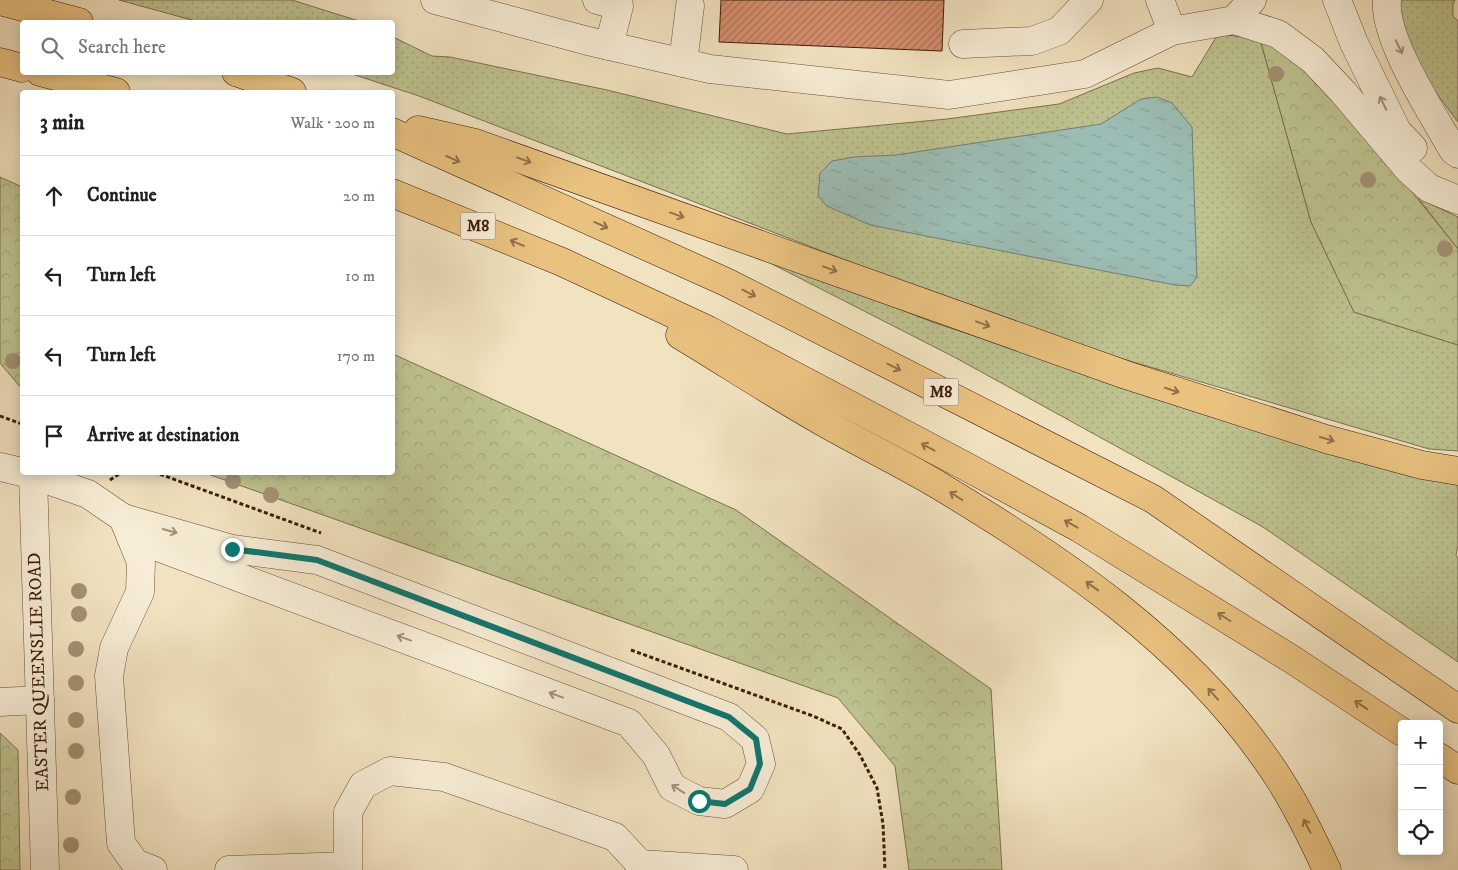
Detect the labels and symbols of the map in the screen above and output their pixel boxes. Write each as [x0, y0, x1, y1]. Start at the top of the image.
one-way arrow [1394, 39, 1404, 54]
one-way arrow [1378, 96, 1387, 111]
one-way arrow [445, 154, 460, 164]
one-way arrow [515, 156, 531, 165]
one-way arrow [669, 211, 684, 220]
road number: M8 [460, 212, 496, 240]
one-way arrow [593, 221, 608, 231]
one-way arrow [510, 238, 525, 247]
one-way arrow [822, 265, 838, 275]
one-way arrow [741, 289, 756, 298]
one-way arrow [975, 320, 990, 329]
one-way arrow [886, 362, 901, 372]
road number: M8 [924, 378, 958, 406]
one-way arrow [1164, 385, 1180, 395]
one-way arrow [1318, 434, 1334, 444]
one-way arrow [920, 442, 935, 452]
one-way arrow [950, 491, 964, 501]
one-way arrow [1063, 519, 1078, 529]
one-way arrow [161, 527, 177, 537]
route end [221, 538, 244, 561]
street label: EASTER QUEENSLIE ROAD [24, 552, 54, 792]
one-way arrow [1085, 581, 1099, 591]
one-way arrow [1218, 612, 1232, 622]
one-way arrow [396, 633, 412, 642]
one-way arrow [1207, 687, 1219, 700]
one-way arrow [549, 690, 564, 699]
one-way arrow [1355, 700, 1369, 710]
one-way arrow [671, 784, 685, 795]
route start [688, 790, 711, 813]
one-way arrow [1302, 819, 1311, 834]

